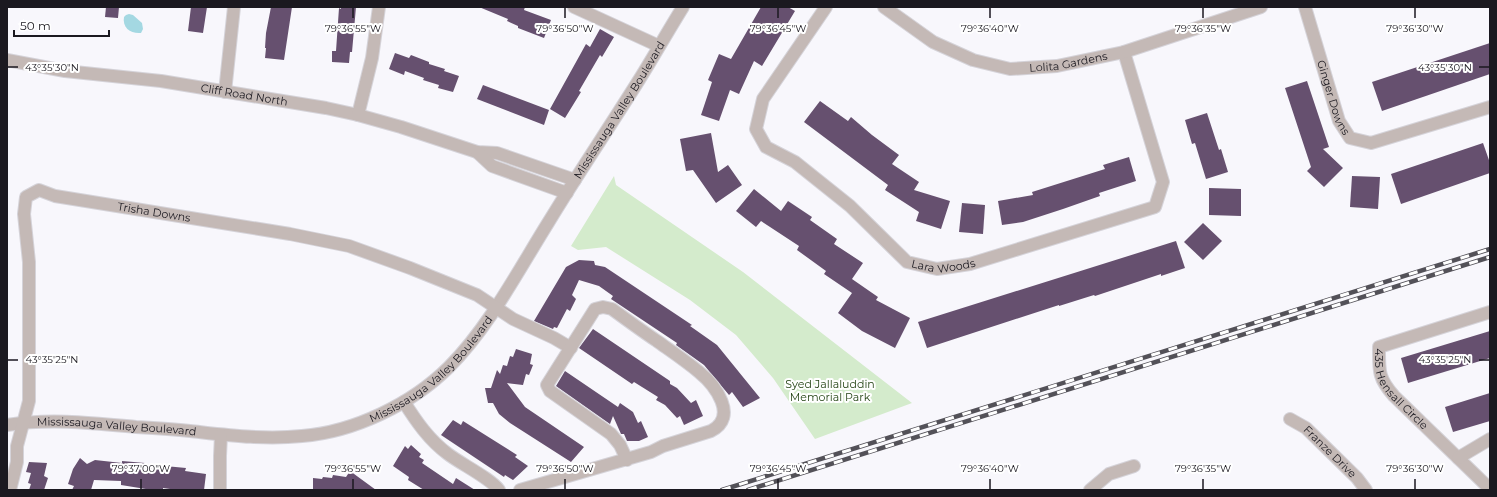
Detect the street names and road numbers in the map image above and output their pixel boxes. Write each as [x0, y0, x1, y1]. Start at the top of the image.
street label: Mississauga Valley Boulevard [570, 39, 668, 181]
street label: Lolita Gardens [1029, 49, 1109, 75]
street label: Ginger Downs [1314, 58, 1354, 138]
street label: Cliff Road North [200, 81, 289, 109]
street label: Trisha Downs [116, 199, 192, 225]
street label: Lara Woods [910, 256, 978, 276]
street label: Mississauga Valley Boulevard [367, 313, 495, 425]
street label: 435 Hensall Circle [1372, 348, 1431, 433]
street label: Mississauga Valley Boulevard [37, 414, 197, 439]
street label: Franze Drive [1301, 423, 1360, 481]

